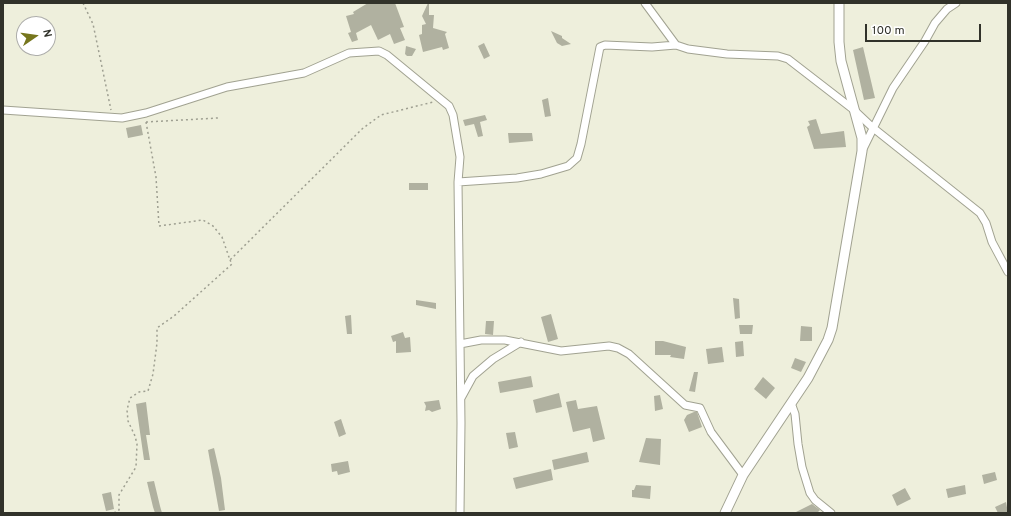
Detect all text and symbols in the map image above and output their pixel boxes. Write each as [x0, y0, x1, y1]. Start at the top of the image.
north arrow [16, 16, 56, 56]
scale bar [867, 16, 983, 42]
text: 100 m [872, 23, 905, 39]
text: N [39, 28, 54, 39]

